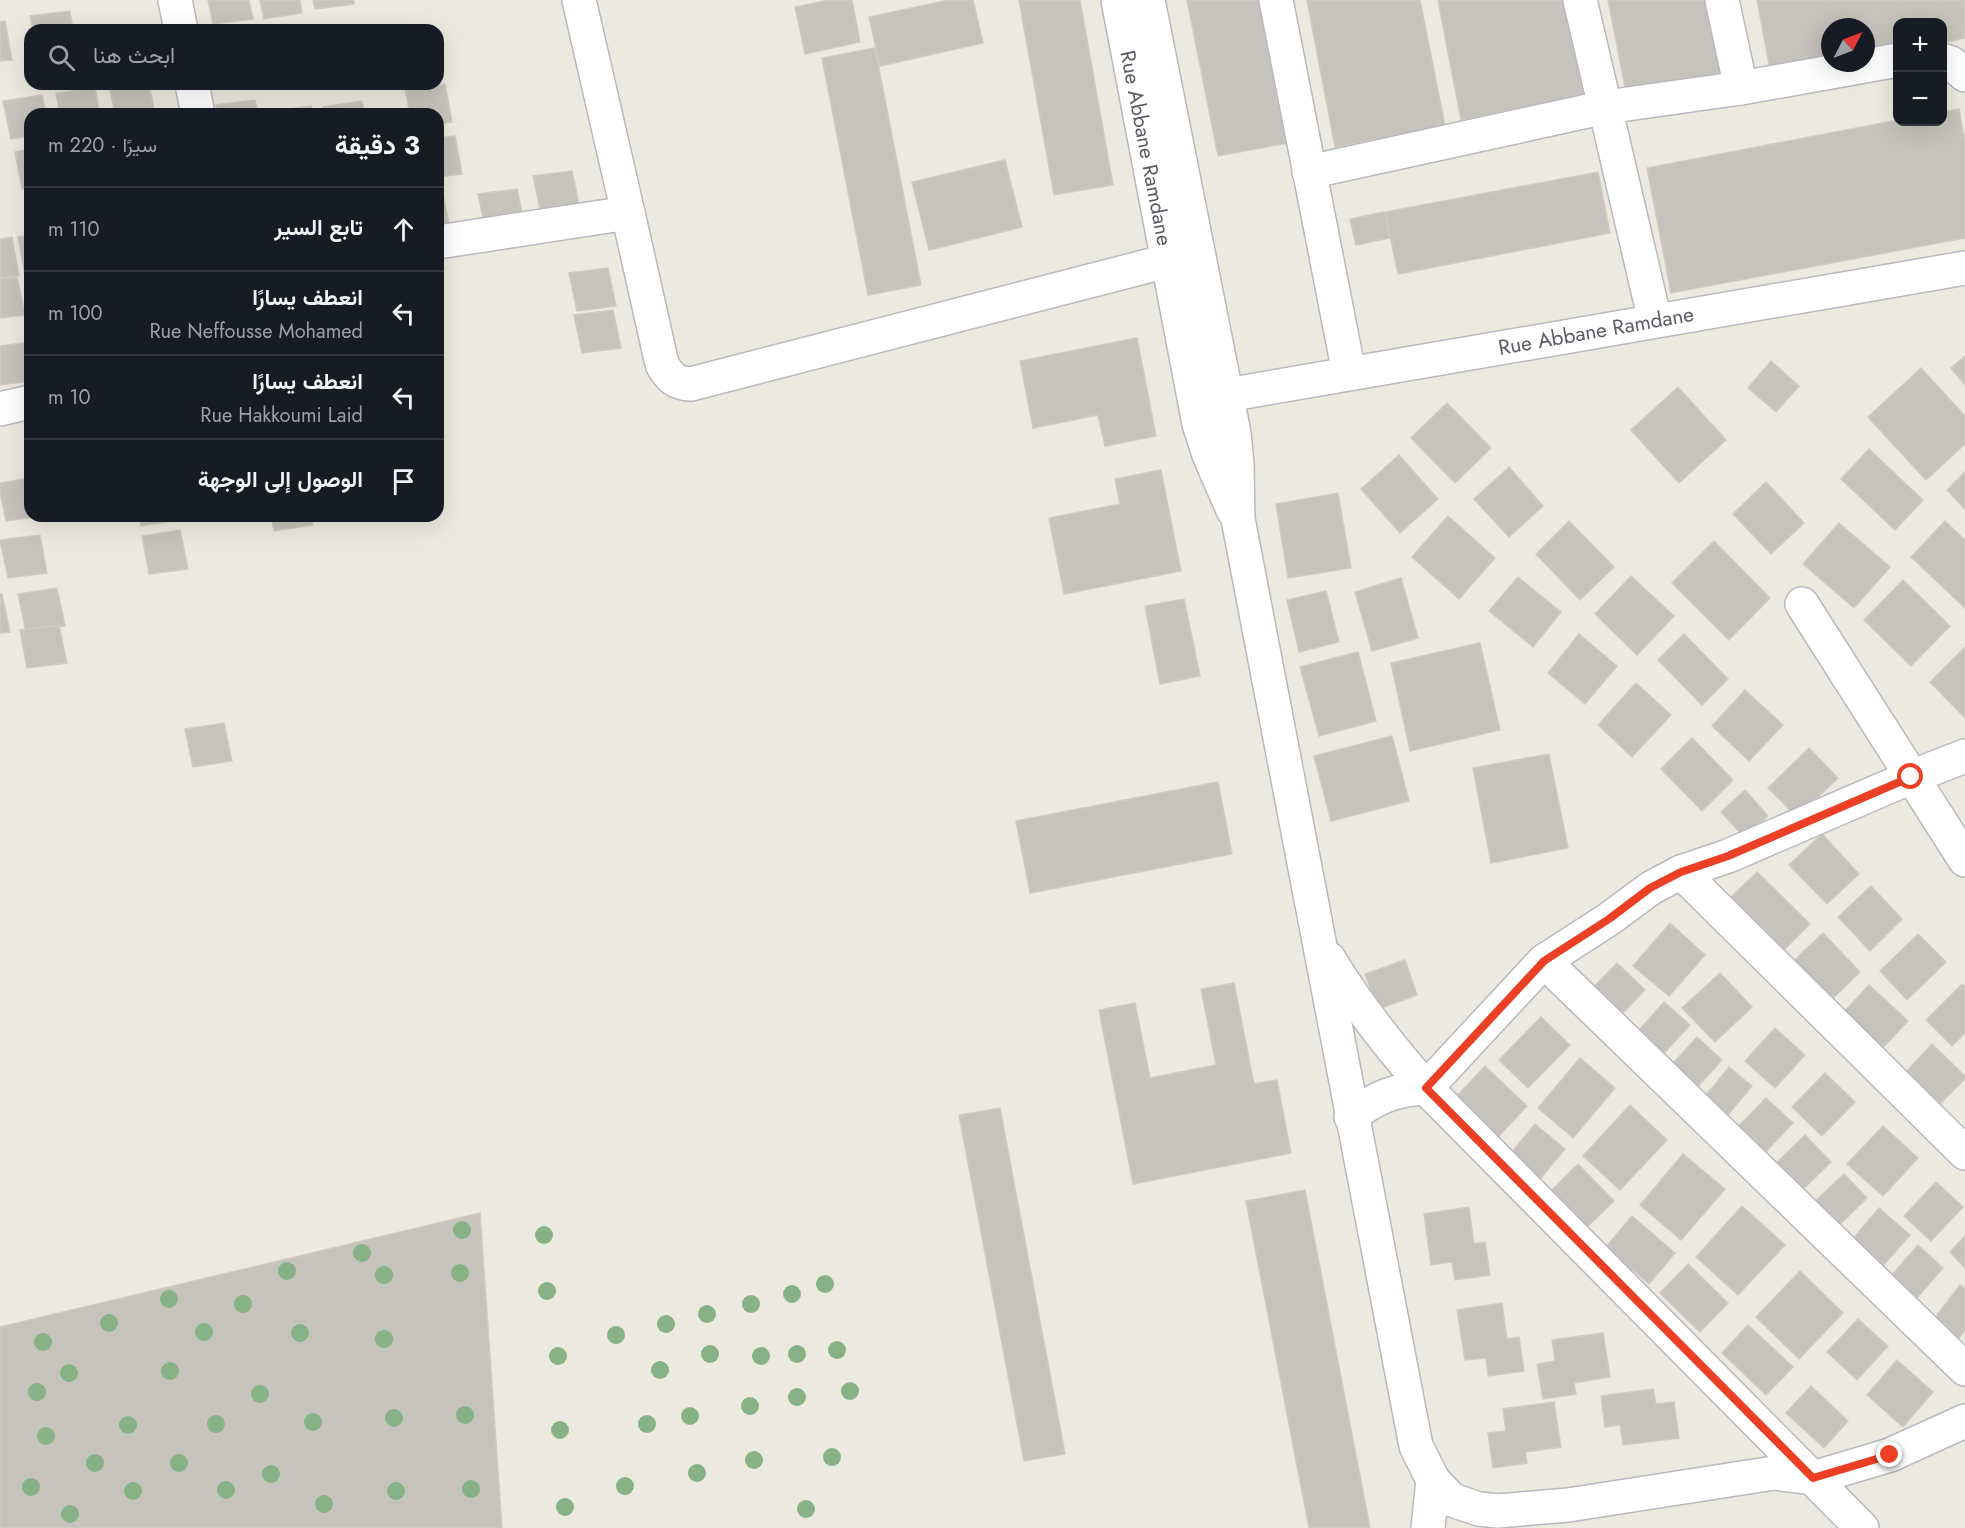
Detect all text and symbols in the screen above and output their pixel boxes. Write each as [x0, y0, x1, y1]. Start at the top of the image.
north arrow [1821, 18, 1875, 72]
map controls [1893, 18, 1947, 126]
button: + [1893, 18, 1947, 72]
search box [24, 24, 444, 90]
text: ابحث هنا [93, 39, 175, 71]
icon: search [45, 41, 78, 74]
street label: Rue Abbane Ramdane [1112, 48, 1180, 248]
button: − [1893, 72, 1947, 126]
text: 3 دقيقة [335, 126, 420, 164]
text: سيرًا · 220 m [48, 131, 157, 160]
text: تابع السير [274, 211, 363, 243]
icon: ahead [387, 213, 420, 246]
text: 110 m [48, 215, 100, 244]
text: انعطف يسارًا [252, 281, 363, 313]
icon: left [387, 297, 420, 330]
text: 100 m [48, 299, 103, 328]
street label: Rue Abbane Ramdane [1496, 299, 1696, 363]
text: Rue Neffousse Mohamed [149, 317, 363, 346]
text: انعطف يسارًا [252, 365, 363, 397]
icon: left [387, 381, 420, 414]
text: 10 m [48, 383, 91, 412]
text: Rue Hakkoumi Laid [200, 401, 363, 430]
text: الوصول إلى الوجهة [198, 463, 363, 495]
icon: arrive [387, 465, 420, 498]
route start [1897, 763, 1923, 789]
route end [1876, 1441, 1902, 1467]

